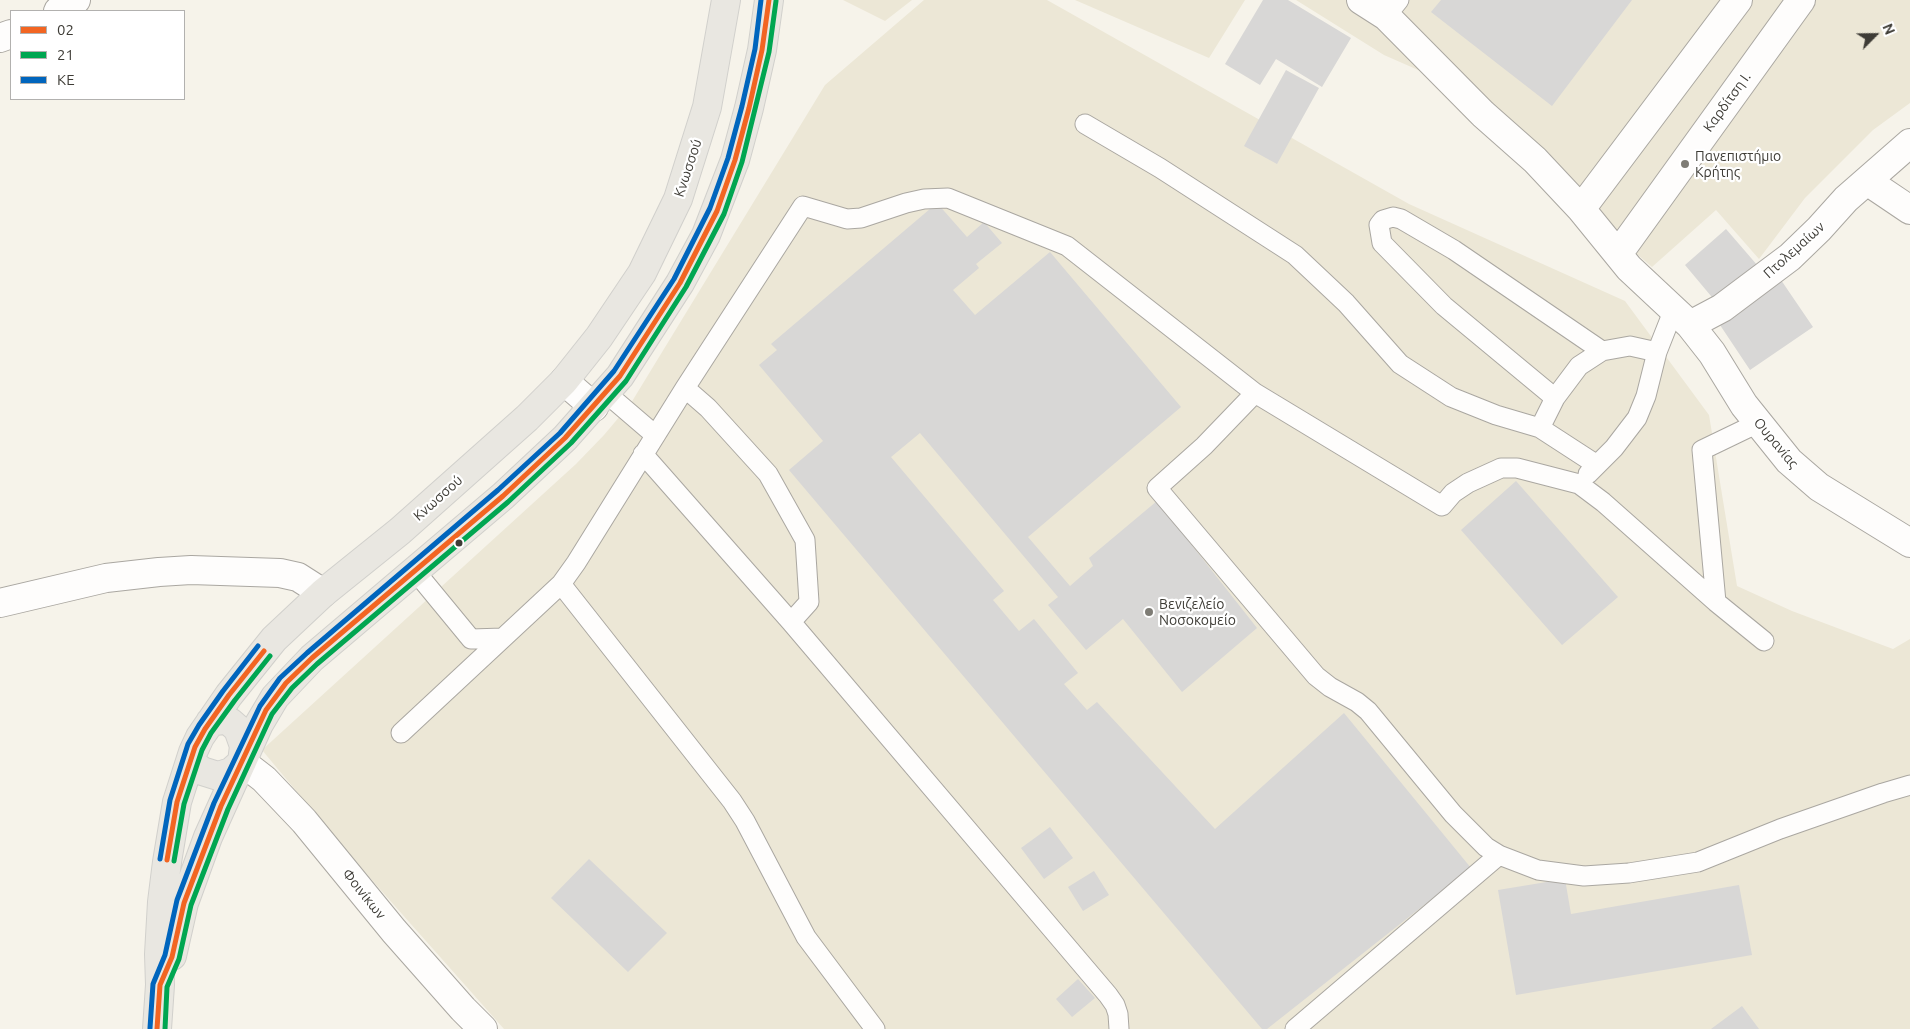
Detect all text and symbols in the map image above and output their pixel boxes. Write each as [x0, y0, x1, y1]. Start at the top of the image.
legend [10, 10, 185, 100]
north arrow [1850, 10, 1900, 60]
text: 02 [57, 21, 74, 38]
text: N [1879, 21, 1898, 37]
text: 21 [57, 46, 74, 63]
street label: Καρδίτση Ι. [1700, 69, 1754, 135]
text: KE [57, 71, 75, 88]
street label: Κνωσσού [671, 137, 705, 199]
place label: Πανεπιστήμιο Κρήτης [1695, 148, 1781, 180]
marker: Πανεπιστήμιο Κρήτης [1679, 158, 1691, 170]
street label: Πτολεμαίων [1760, 218, 1828, 282]
street label: Ουρανίας [1750, 414, 1802, 472]
street label: Κνωσσού [410, 472, 466, 524]
unlabelled marker [454, 538, 464, 548]
place label: Βενιζελείο Νοσοκομείο [1159, 596, 1236, 628]
marker: Βενιζελείο Νοσοκομείο [1143, 606, 1155, 618]
street label: Φοινίκων [339, 865, 389, 923]

